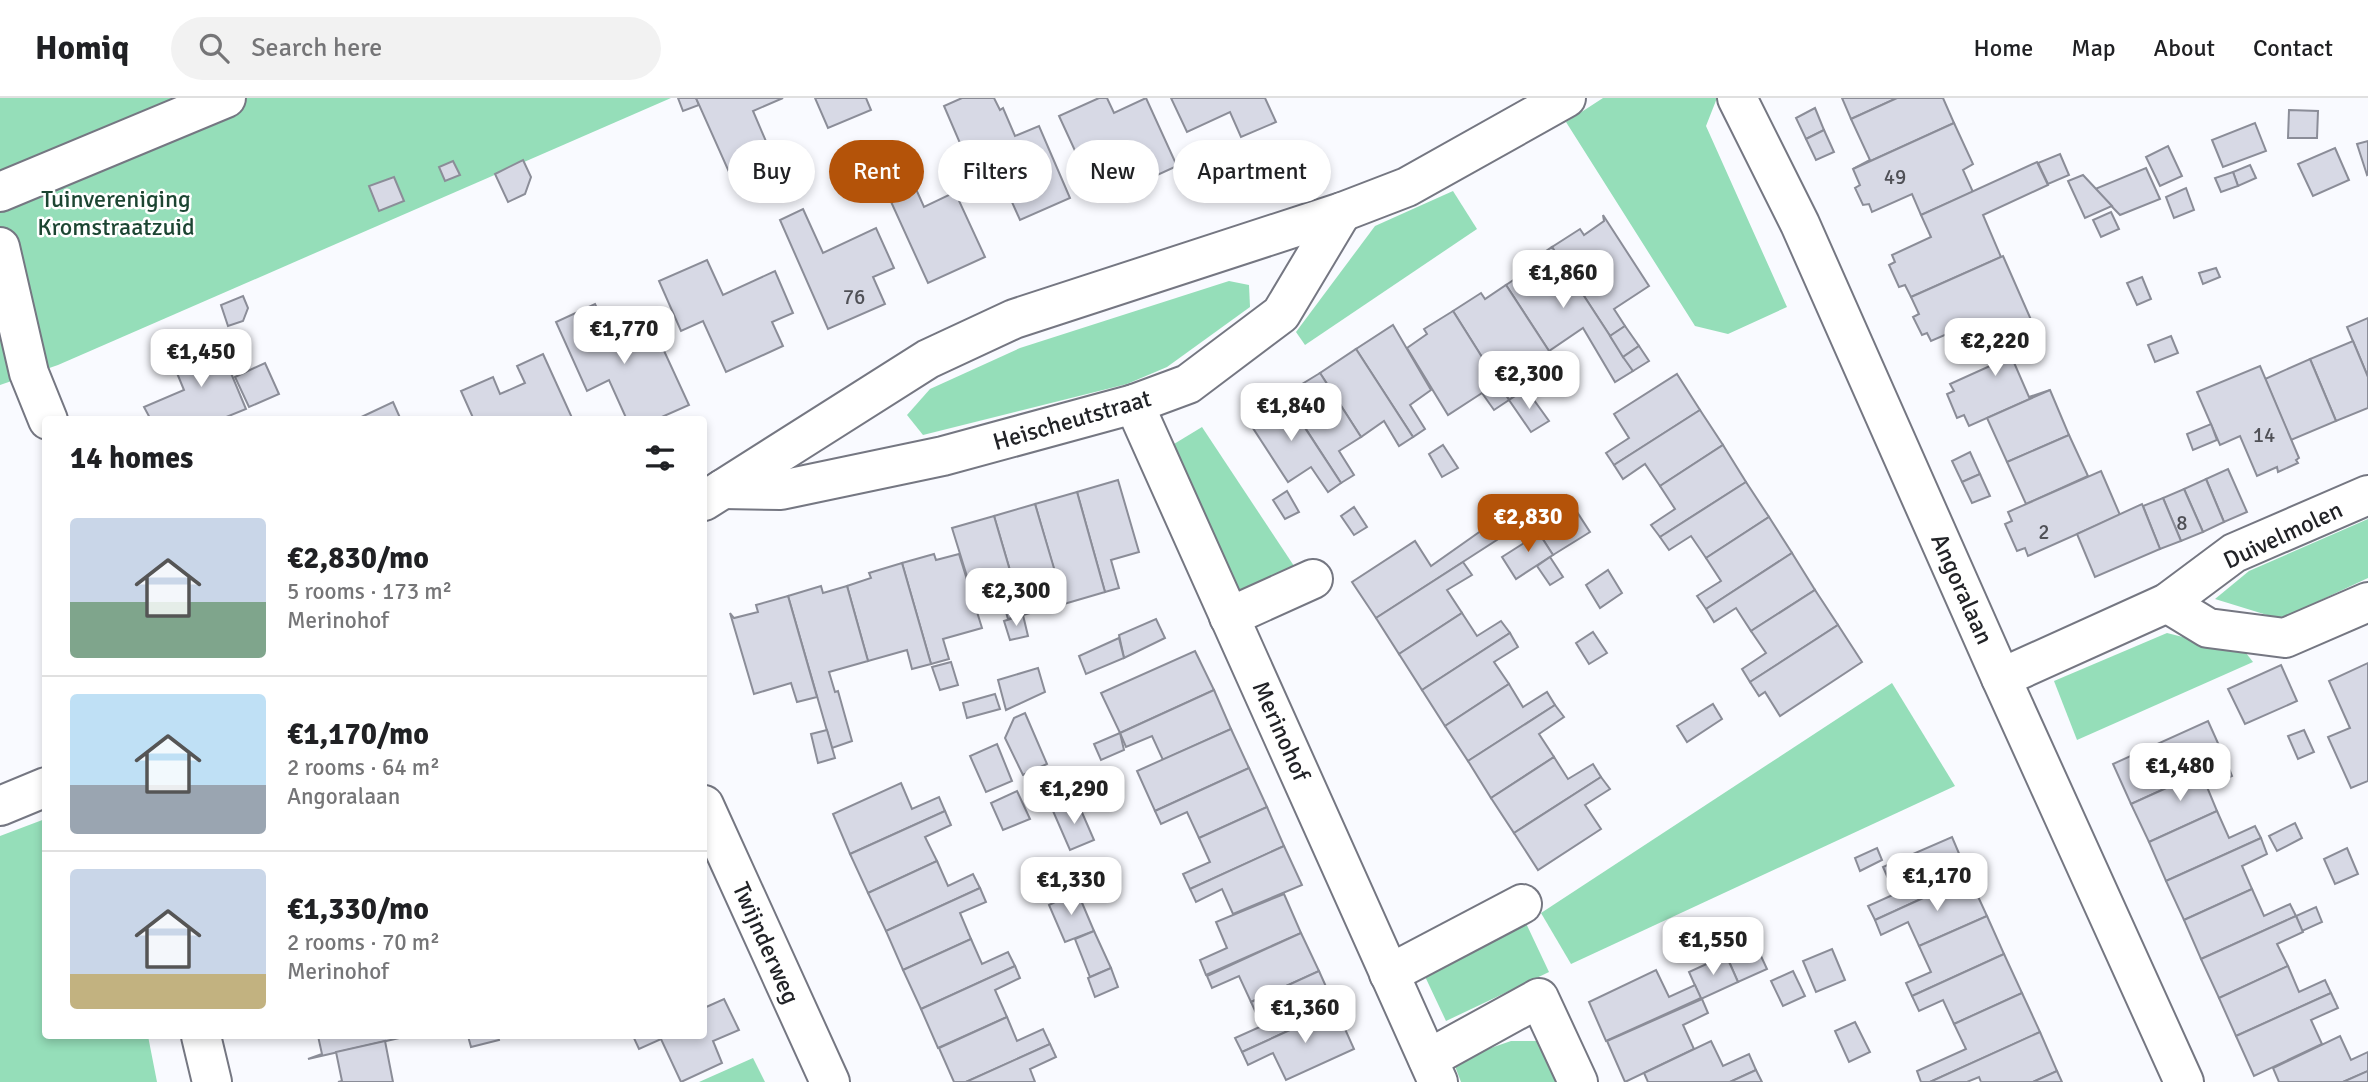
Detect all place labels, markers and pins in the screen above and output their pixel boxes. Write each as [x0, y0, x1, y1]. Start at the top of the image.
pin: €1,860 [1506, 250, 1620, 310]
pin: €1,770 [567, 306, 681, 366]
pin: €2,220 [1938, 318, 2052, 378]
pin: €1,450 [144, 330, 258, 389]
pin: €2,300 [1472, 352, 1586, 411]
pin: €1,840 [1234, 384, 1348, 443]
pin: €2,830 [1471, 494, 1585, 554]
pin: €2,300 [959, 568, 1073, 628]
pin: €1,480 [2123, 744, 2237, 803]
pin: €1,290 [1017, 766, 1131, 826]
pin: €1,170 [1880, 854, 1994, 913]
pin: €1,330 [1014, 858, 1128, 917]
pin: €1,550 [1656, 918, 1770, 977]
pin: €1,360 [1248, 986, 1362, 1045]

